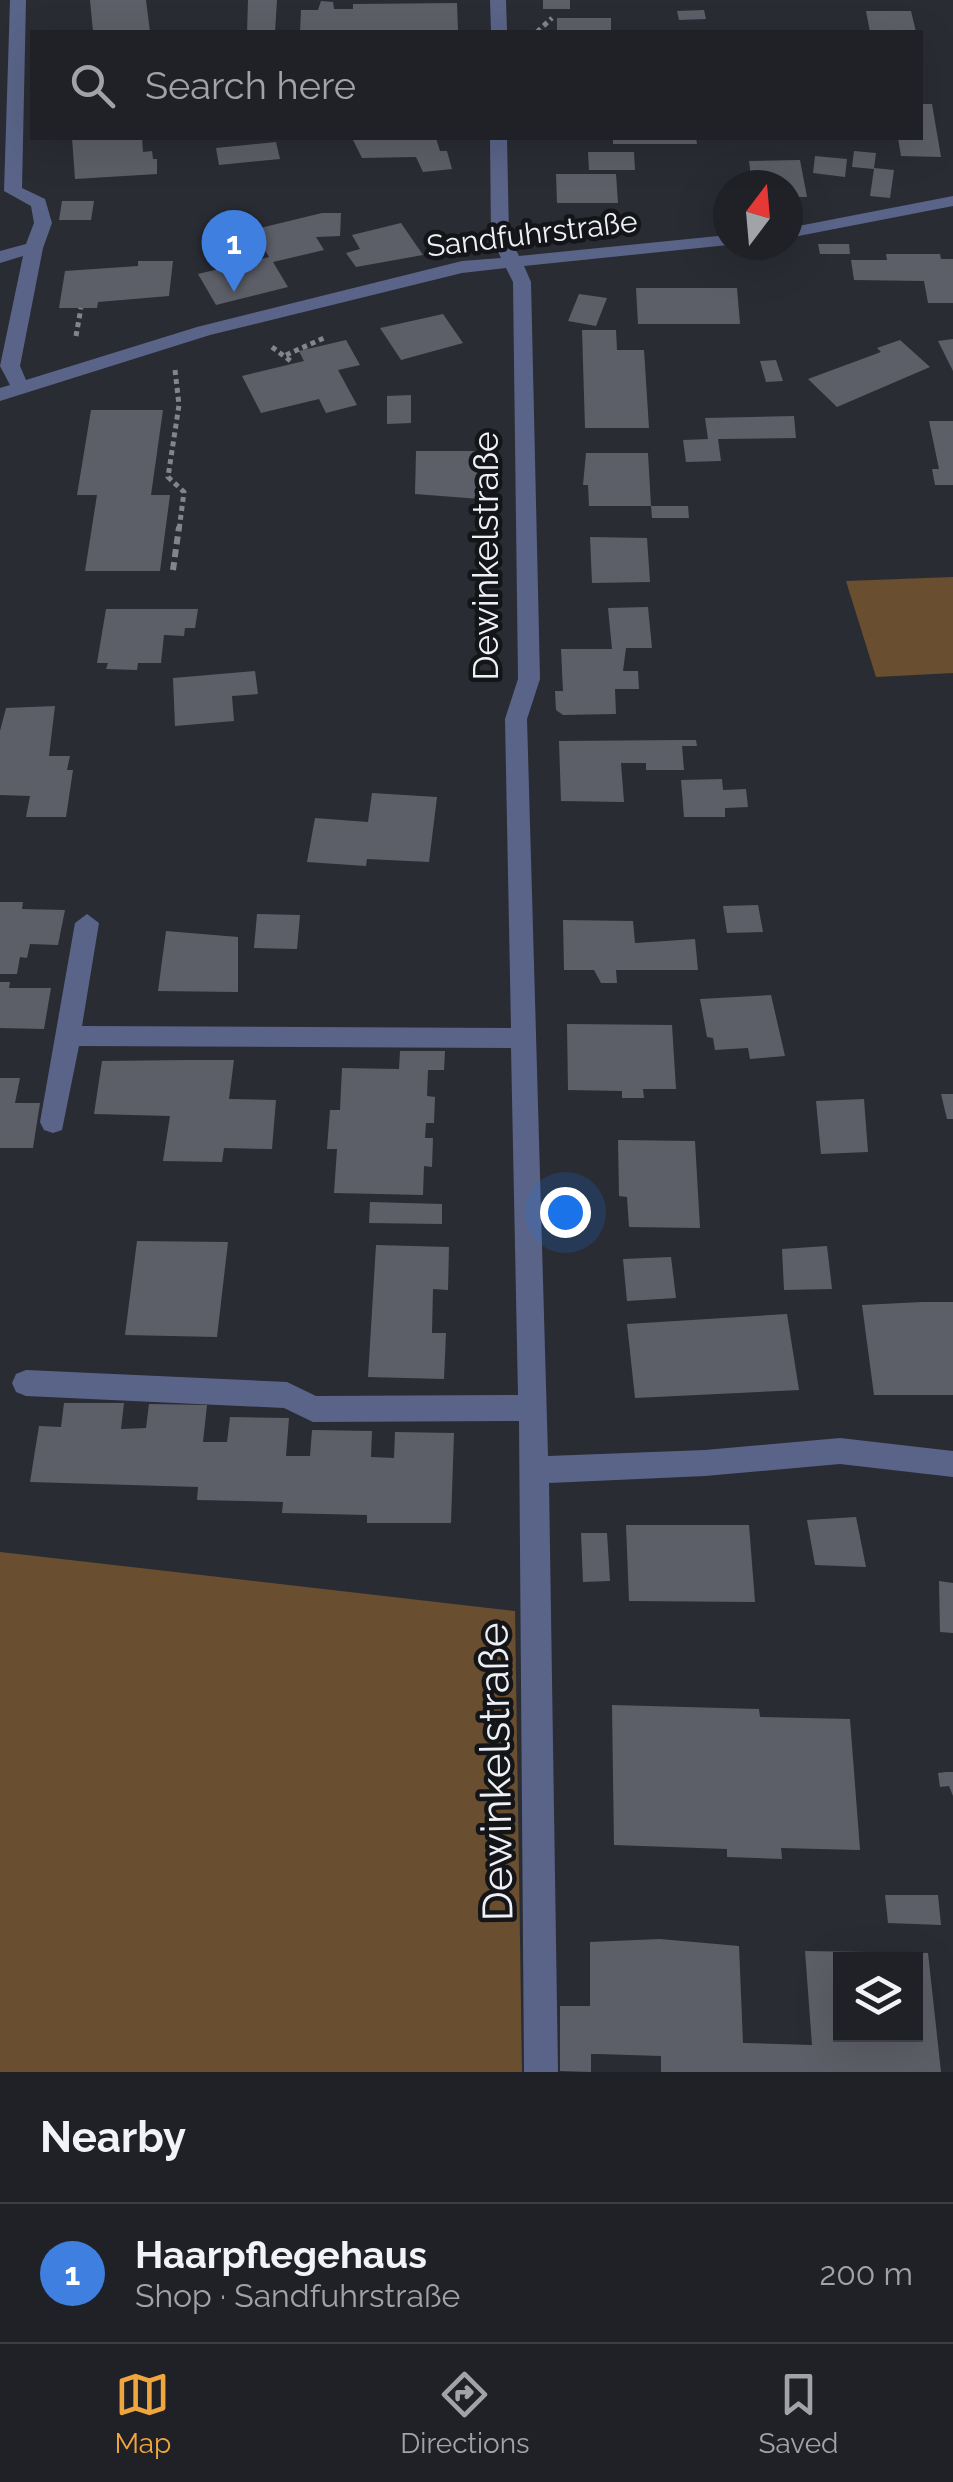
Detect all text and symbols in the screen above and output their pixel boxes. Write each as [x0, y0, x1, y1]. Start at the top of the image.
search box [30, 30, 923, 140]
icon: search [65, 58, 120, 113]
text: Search here [145, 63, 356, 108]
north arrow [713, 170, 803, 260]
street label: Sandfuhrstraße [425, 203, 639, 264]
pin: 1 [202, 210, 266, 292]
street label: Dewinkelstraße [465, 432, 506, 681]
your location [540, 1187, 591, 1238]
street label: Dewinkelstraße [468, 1622, 523, 1922]
map controls [833, 1952, 923, 2042]
button: layers [833, 1952, 923, 2042]
text: Nearby [40, 2113, 186, 2162]
text: Haarpflegehaus [135, 2232, 427, 2277]
text: 1 [65, 2255, 80, 2292]
text: 200 m [820, 2255, 913, 2292]
text: Shop · Sandfuhrstraße [135, 2277, 460, 2314]
tab: Map [114, 2367, 171, 2460]
tab: Directions [400, 2367, 530, 2460]
tab: Saved [758, 2367, 839, 2460]

